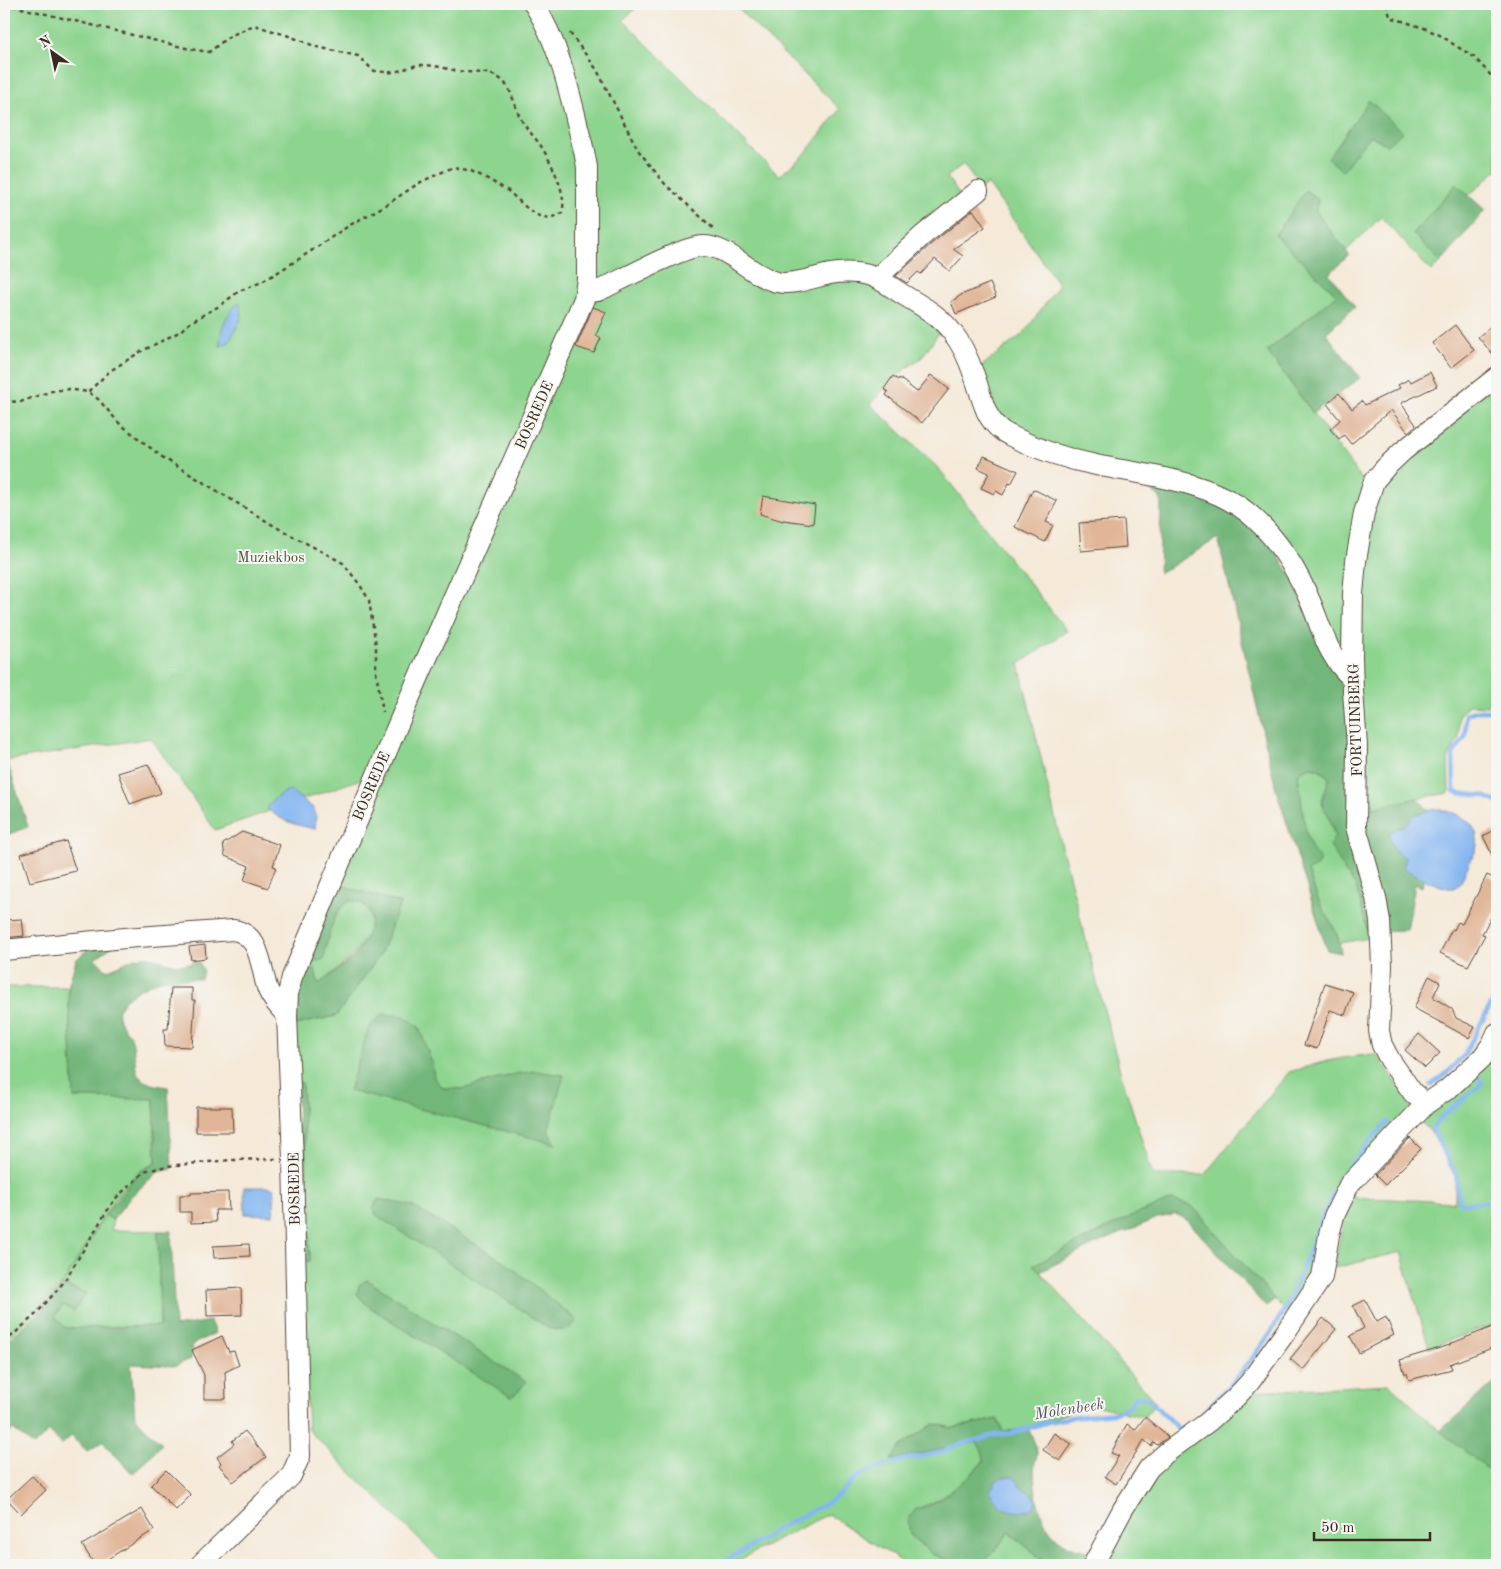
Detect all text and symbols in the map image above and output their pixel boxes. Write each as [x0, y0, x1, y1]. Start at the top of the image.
north arrow [28, 28, 78, 78]
text: N [37, 33, 54, 51]
street label: BOSREDE [514, 379, 557, 452]
park label: Muziekbos [237, 551, 305, 566]
street label: FORTUINBERG [1347, 663, 1366, 777]
street label: BOSREDE [351, 750, 394, 823]
street label: BOSREDE [287, 1152, 304, 1226]
water label: Molenbeek [1032, 1397, 1106, 1424]
scale bar [1314, 1509, 1430, 1541]
text: 50 m [1321, 1521, 1355, 1536]

